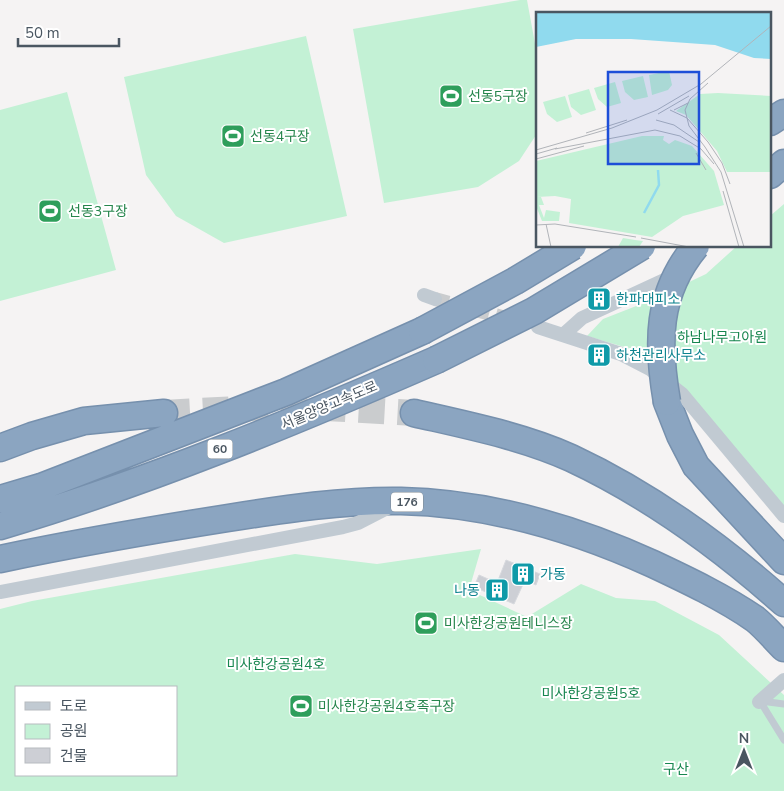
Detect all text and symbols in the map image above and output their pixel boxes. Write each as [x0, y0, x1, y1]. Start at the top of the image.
inset map [536, 12, 772, 248]
scale bar [18, 15, 119, 47]
text: 50 m [25, 23, 60, 43]
sports icon: 선동5구장 [438, 83, 464, 109]
place label: 선동5구장 [468, 87, 528, 106]
sports icon: 선동4구장 [220, 123, 246, 149]
place label: 선동4구장 [250, 127, 310, 146]
sports icon: 선동3구장 [37, 198, 63, 224]
place label: 선동3구장 [68, 202, 128, 221]
building icon: 한파대피소 [586, 286, 612, 312]
place label: 한파대피소 [616, 290, 681, 309]
park label: 하남나무고아원 [677, 328, 767, 347]
building icon: 하천관리사무소 [586, 342, 612, 368]
place label: 하천관리사무소 [616, 346, 706, 365]
street label: 서울양양고속도로 [278, 377, 380, 434]
road number: 60 [208, 439, 232, 458]
road number: 176 [391, 492, 423, 512]
building icon: 가동 [510, 561, 536, 587]
place label: 가동 [540, 565, 566, 584]
building icon: 나동 [484, 577, 510, 603]
place label: 나동 [454, 581, 480, 600]
sports icon: 미사한강공원테니스장 [413, 610, 439, 636]
place label: 미사한강공원테니스장 [444, 614, 573, 633]
park label: 미사한강공원4호 [227, 655, 325, 674]
park label: 미사한강공원5호 [542, 684, 640, 703]
legend [15, 686, 178, 776]
sports icon: 미사한강공원4호족구장 [288, 693, 314, 719]
text: 도로 [60, 696, 88, 716]
place label: 미사한강공원4호족구장 [318, 697, 455, 716]
text: 공원 [60, 721, 88, 741]
north arrow [719, 726, 769, 776]
text: N [739, 729, 749, 748]
text: 건물 [60, 746, 88, 766]
park label: 구산 [663, 760, 689, 779]

